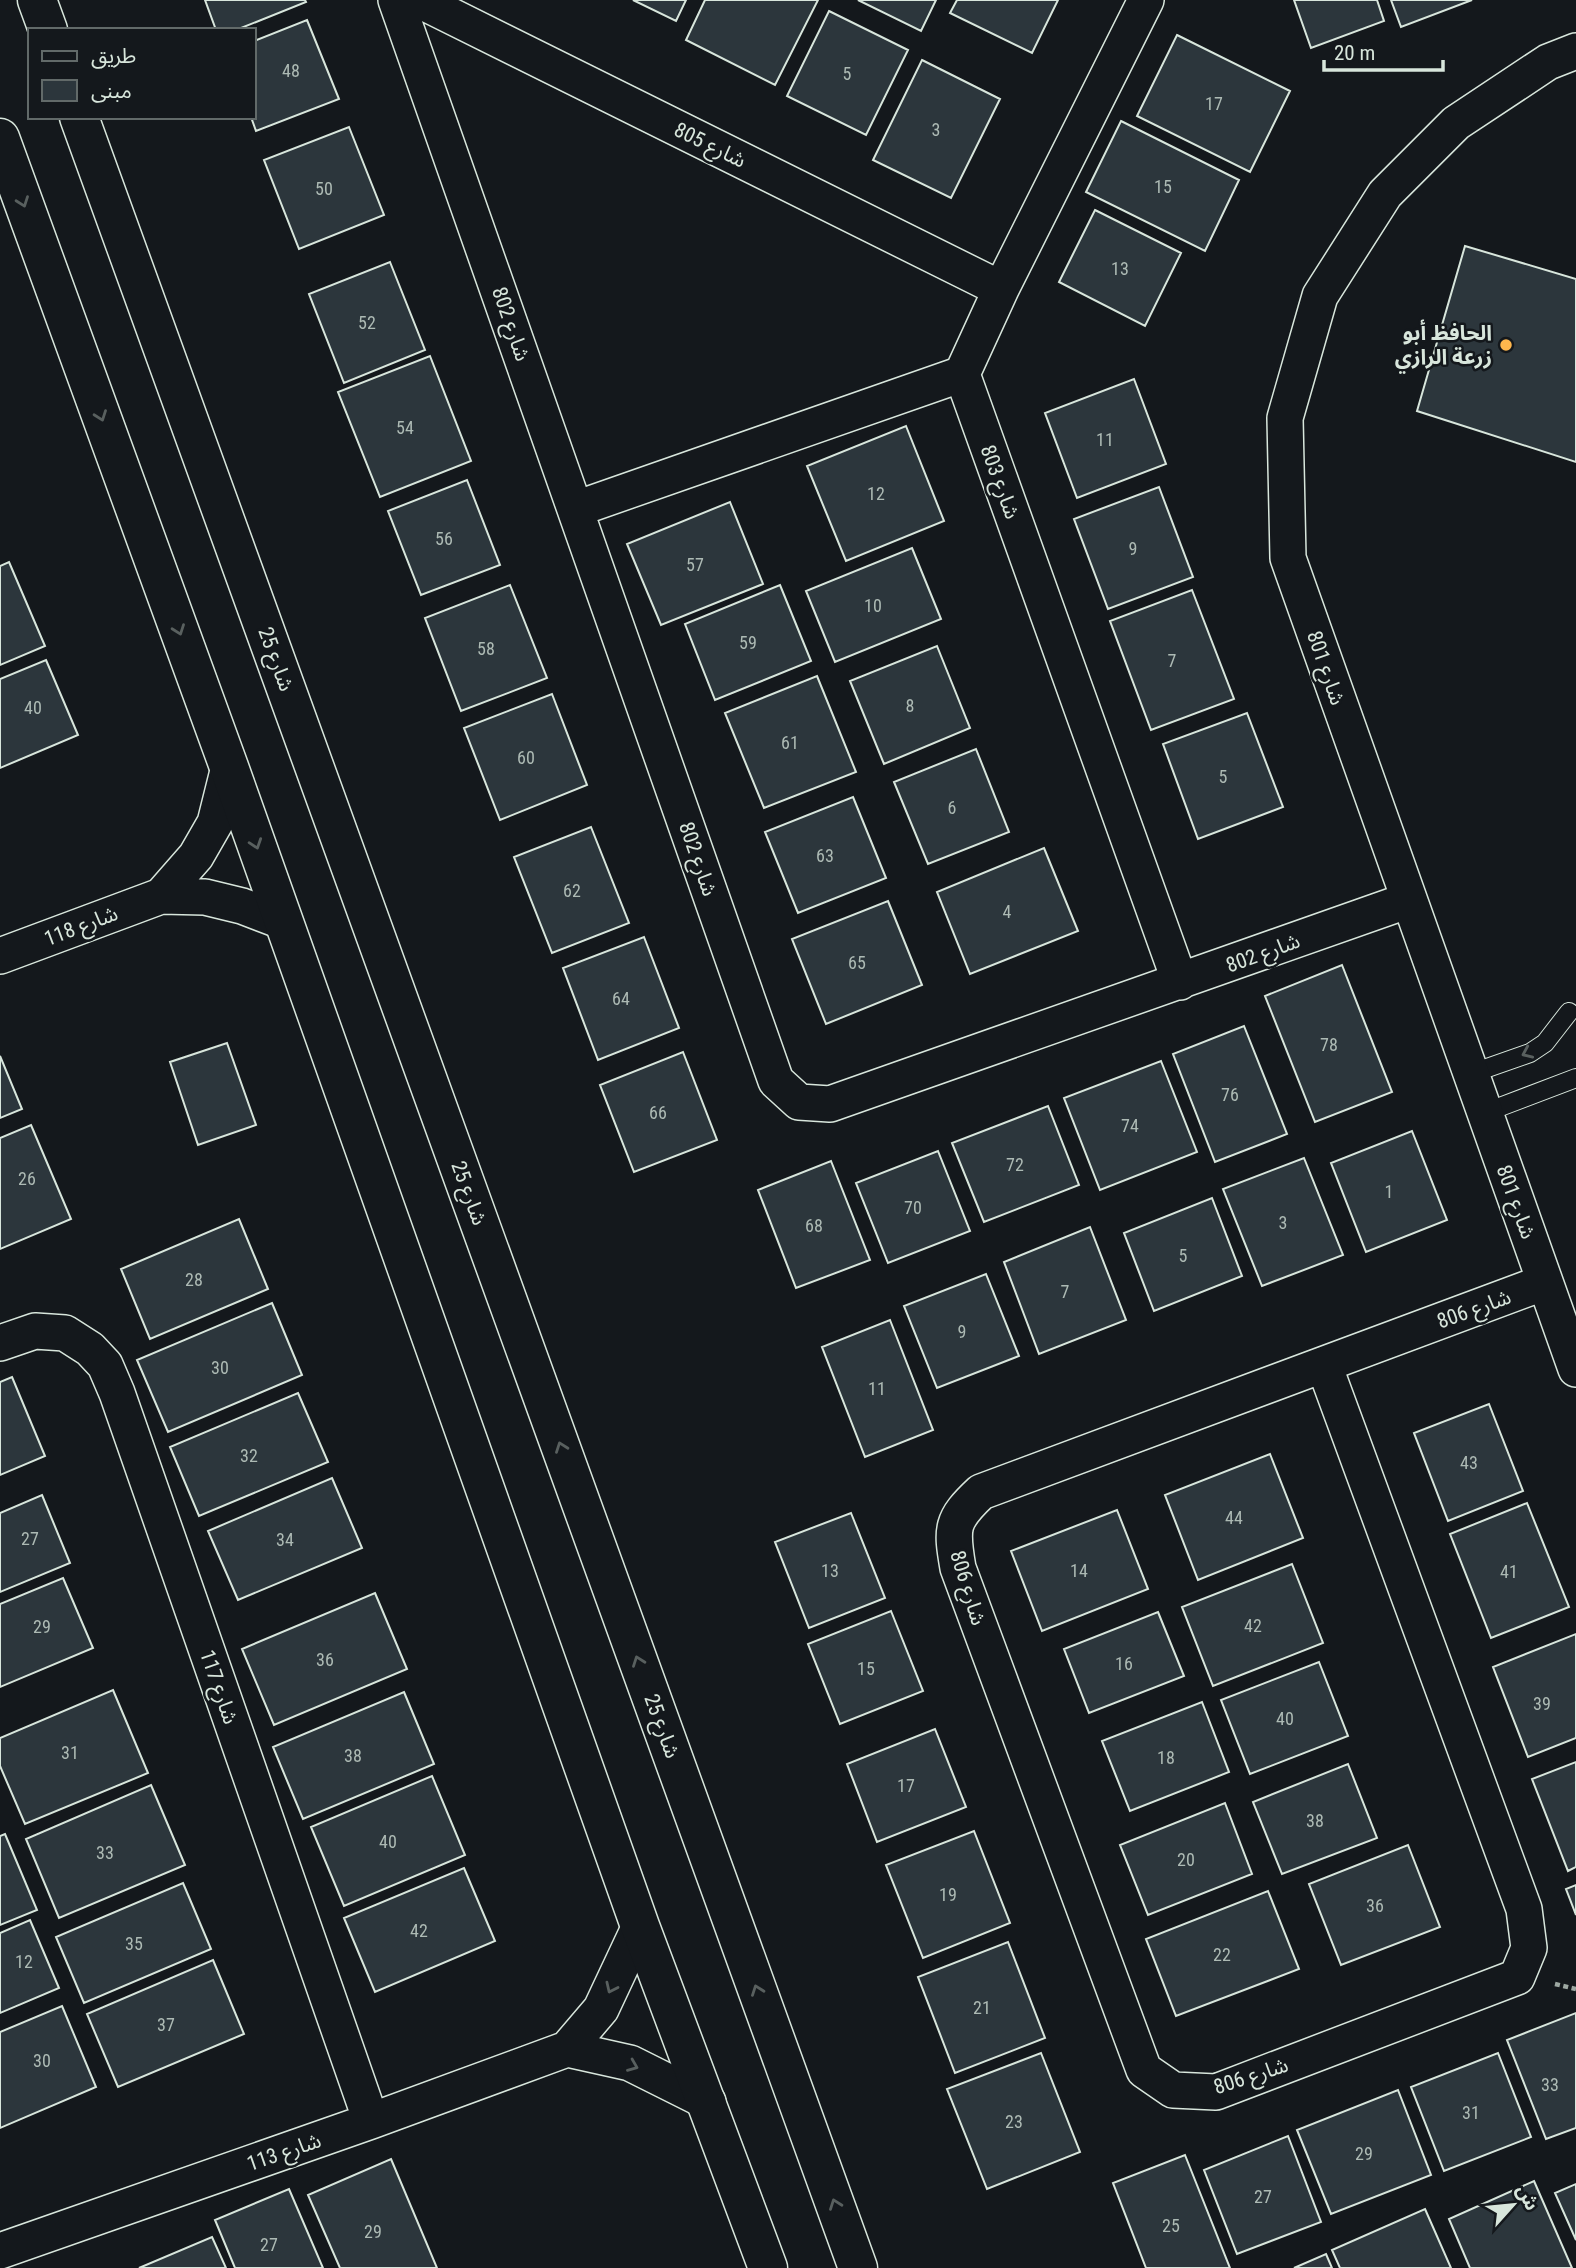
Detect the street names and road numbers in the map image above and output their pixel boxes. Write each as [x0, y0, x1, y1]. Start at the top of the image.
street label: شارع 805 [669, 117, 750, 175]
street label: شارع 802 [484, 284, 535, 365]
street label: شارع 803 [973, 442, 1024, 523]
street label: شارع 25 [251, 624, 299, 695]
street label: شارع 801 [1299, 628, 1350, 709]
street label: شارع 802 [671, 819, 722, 900]
street label: شارع 118 [41, 901, 122, 954]
street label: شارع 802 [1223, 929, 1304, 980]
street label: شارع 25 [444, 1158, 492, 1229]
street label: شارع 801 [1489, 1162, 1540, 1243]
street label: شارع 806 [1434, 1285, 1515, 1336]
street label: شارع 806 [942, 1548, 991, 1629]
street label: شارع 117 [192, 1647, 243, 1728]
street label: شارع 25 [637, 1691, 685, 1762]
street label: شارع 806 [1211, 2053, 1292, 2102]
street label: شارع 113 [244, 2128, 325, 2179]

